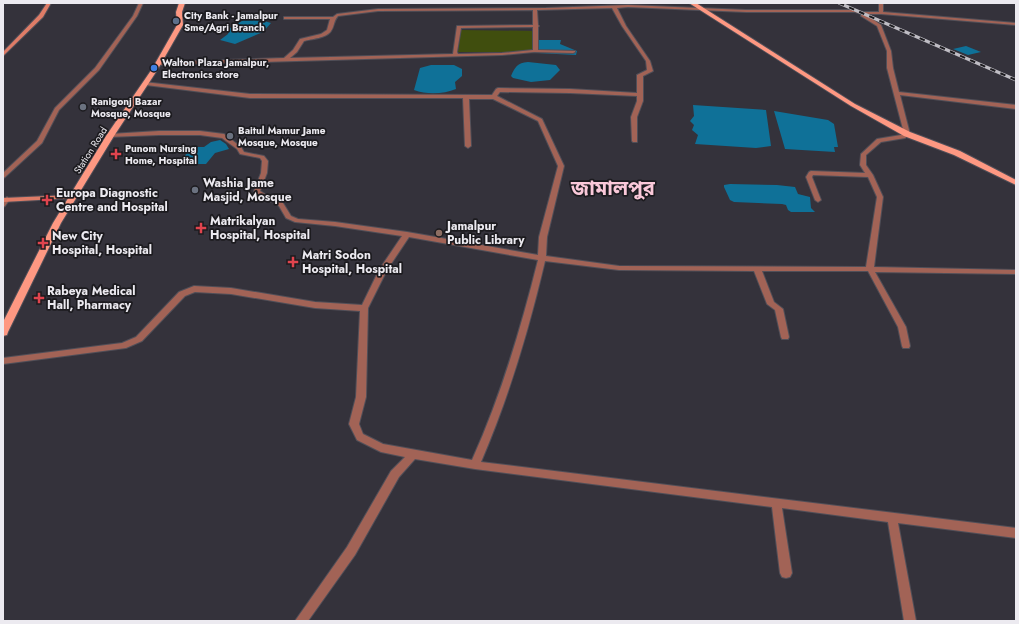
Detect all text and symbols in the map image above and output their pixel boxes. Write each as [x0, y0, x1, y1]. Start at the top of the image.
place label: City Bank - Jamalpur Sme/Agri Branch [184, 8, 279, 35]
marker: City Bank - Jamalpur Sme/Agri Branch [171, 16, 181, 26]
place label: Walton Plaza Jamalpur, Electronics store [162, 55, 269, 82]
marker: Walton Plaza Jamalpur, Electronics store [149, 63, 159, 73]
place label: Ranigonj Bazar Mosque, Mosque [91, 94, 171, 121]
marker: Ranigonj Bazar Mosque, Mosque [78, 102, 88, 112]
place label: Baitul Mamur Jame Mosque, Mosque [238, 123, 326, 150]
street label: Station Road [70, 124, 111, 177]
marker: Baitul Mamur Jame Mosque, Mosque [225, 131, 235, 141]
place label: Punom Nursing Home, Hospital [125, 141, 197, 168]
marker: Punom Nursing Home, Hospital [110, 148, 122, 160]
place label: Washia Jame Masjid, Mosque [203, 174, 292, 206]
district label: জামালপুর [570, 174, 656, 203]
place label: Europa Diagnostic Centre and Hospital [56, 184, 168, 216]
marker: Washia Jame Masjid, Mosque [190, 185, 200, 195]
marker: Europa Diagnostic Centre and Hospital [41, 194, 53, 206]
place label: Matrikalyan Hospital, Hospital [210, 212, 310, 244]
place label: Jamalpur Public Library [445, 217, 525, 249]
marker: Matrikalyan Hospital, Hospital [195, 222, 207, 234]
place label: New City Hospital, Hospital [52, 227, 152, 259]
marker: Jamalpur Public Library [434, 228, 444, 238]
marker: New City Hospital, Hospital [37, 237, 49, 249]
place label: Matri Sodon Hospital, Hospital [302, 246, 402, 278]
marker: Matri Sodon Hospital, Hospital [287, 256, 299, 268]
place label: Rabeya Medical Hall, Pharmacy [47, 282, 136, 314]
marker: Rabeya Medical Hall, Pharmacy [34, 293, 44, 303]

